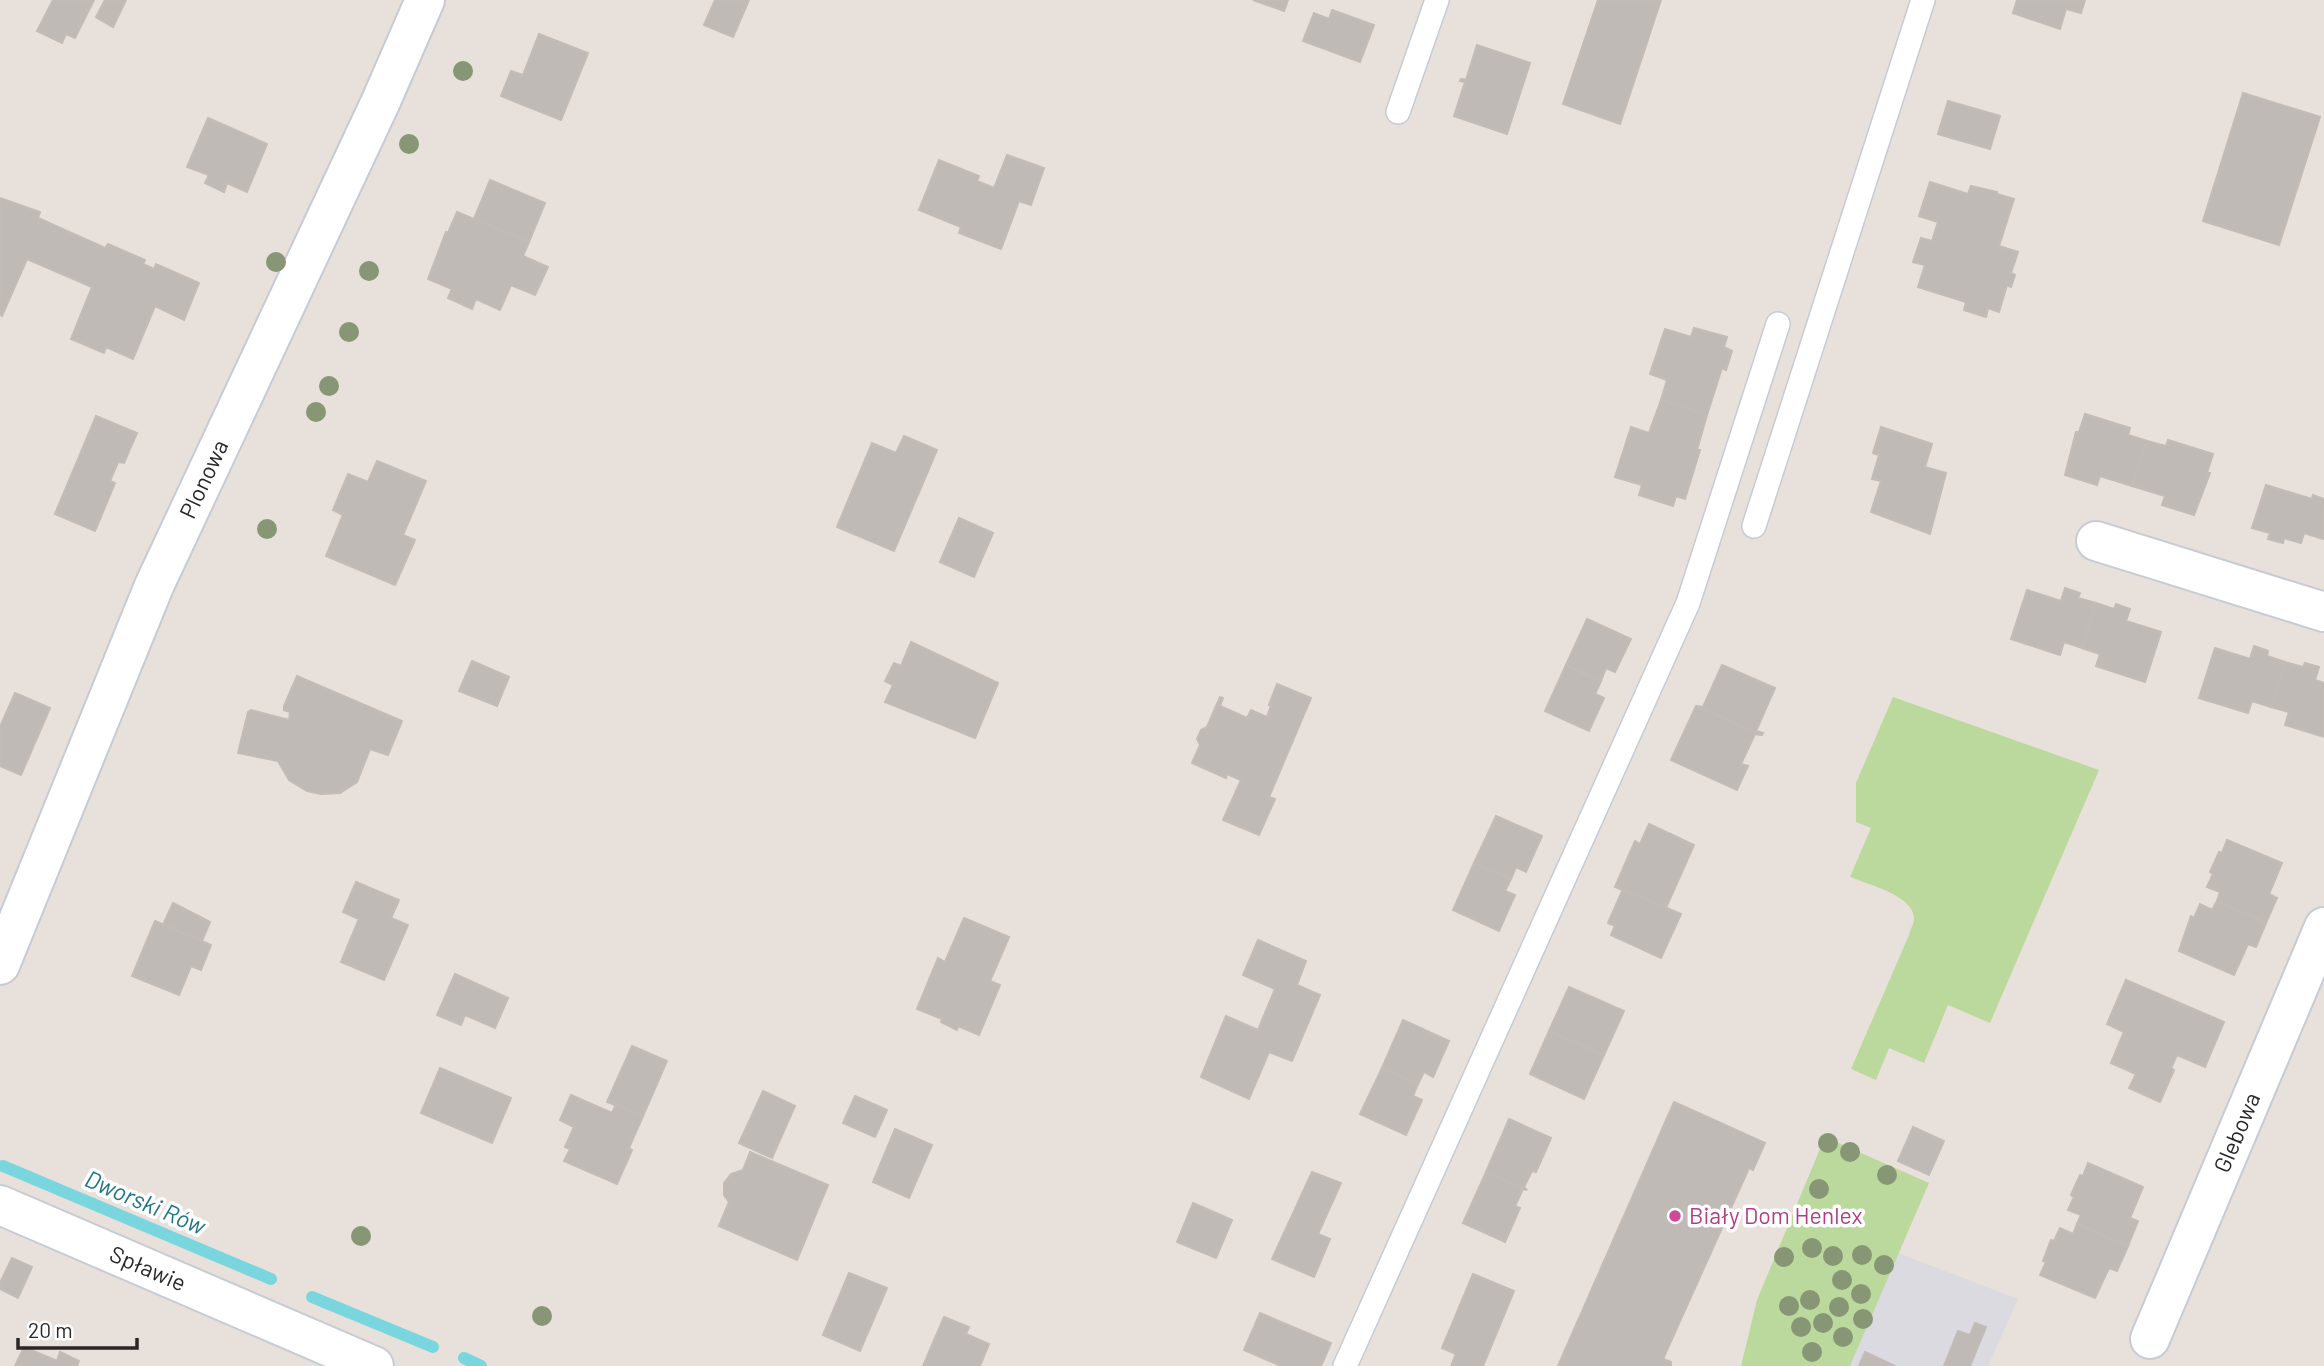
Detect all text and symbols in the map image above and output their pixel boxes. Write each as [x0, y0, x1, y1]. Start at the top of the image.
street label: Plonowa [173, 435, 234, 523]
street label: Glebowa [2207, 1088, 2266, 1177]
water label: Dworski Rów [81, 1163, 211, 1240]
place label: Biały Dom Henlex [1689, 1201, 1862, 1229]
marker: Biały Dom Henlex [1667, 1208, 1683, 1224]
street label: Spławie [106, 1239, 191, 1296]
scale bar [18, 1306, 136, 1350]
text: 20 m [28, 1317, 73, 1342]

